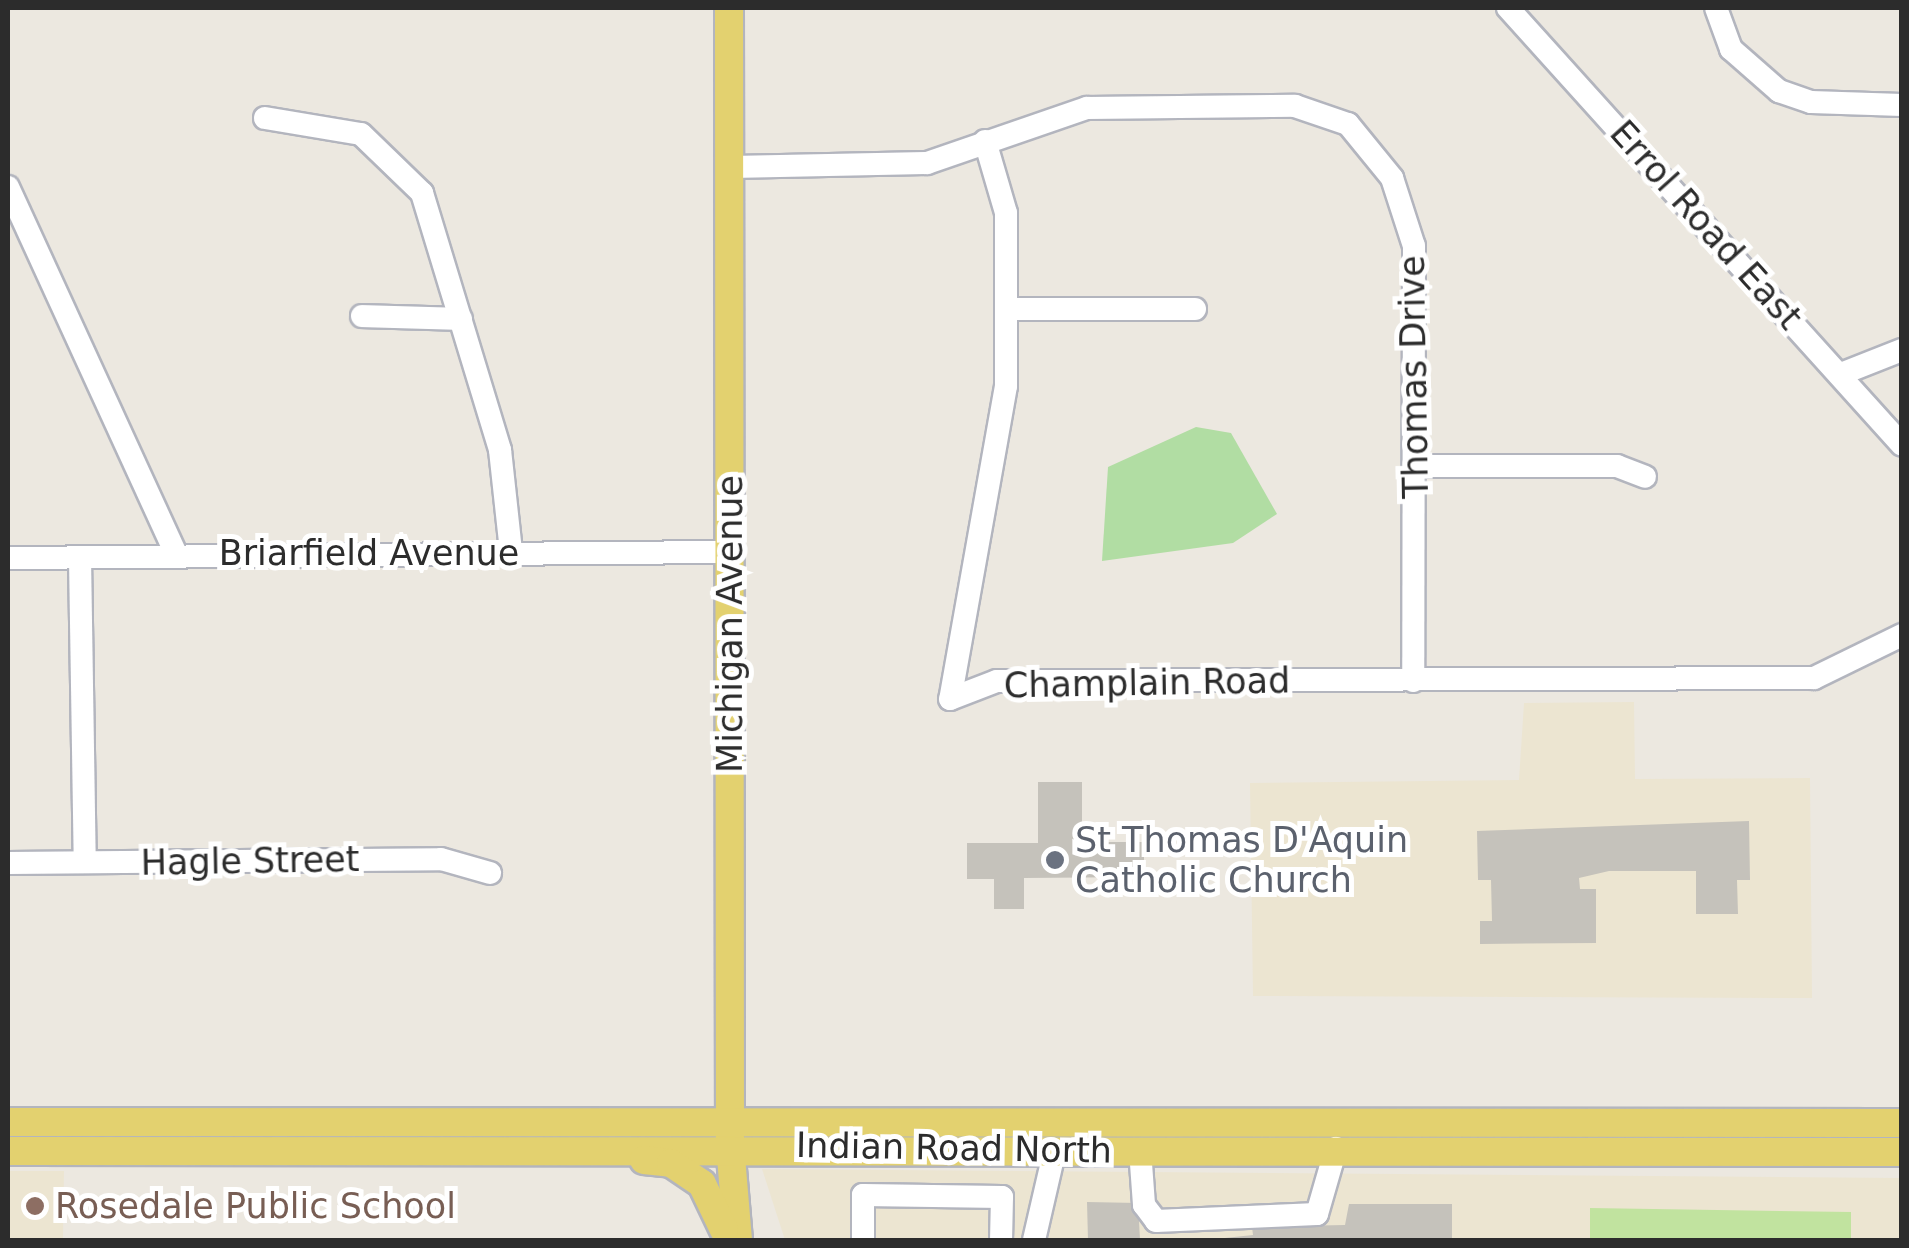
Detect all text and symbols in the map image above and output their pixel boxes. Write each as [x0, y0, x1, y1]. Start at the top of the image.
street label: Errol Road East [1601, 112, 1811, 338]
street label: Thomas Drive [1391, 255, 1437, 499]
street label: Michigan Avenue [709, 475, 751, 773]
street label: Briarfield Avenue [219, 532, 519, 574]
street label: Champlain Road [1003, 660, 1291, 706]
place label: St Thomas D'Aquin Catholic Church [1075, 819, 1408, 901]
street label: Hagle Street [140, 838, 360, 884]
marker: St Thomas D'Aquin Catholic Church [1044, 849, 1066, 871]
street label: Indian Road North [796, 1124, 1112, 1172]
place label: Rosedale Public School [55, 1185, 456, 1227]
marker: Rosedale Public School [24, 1195, 46, 1217]

